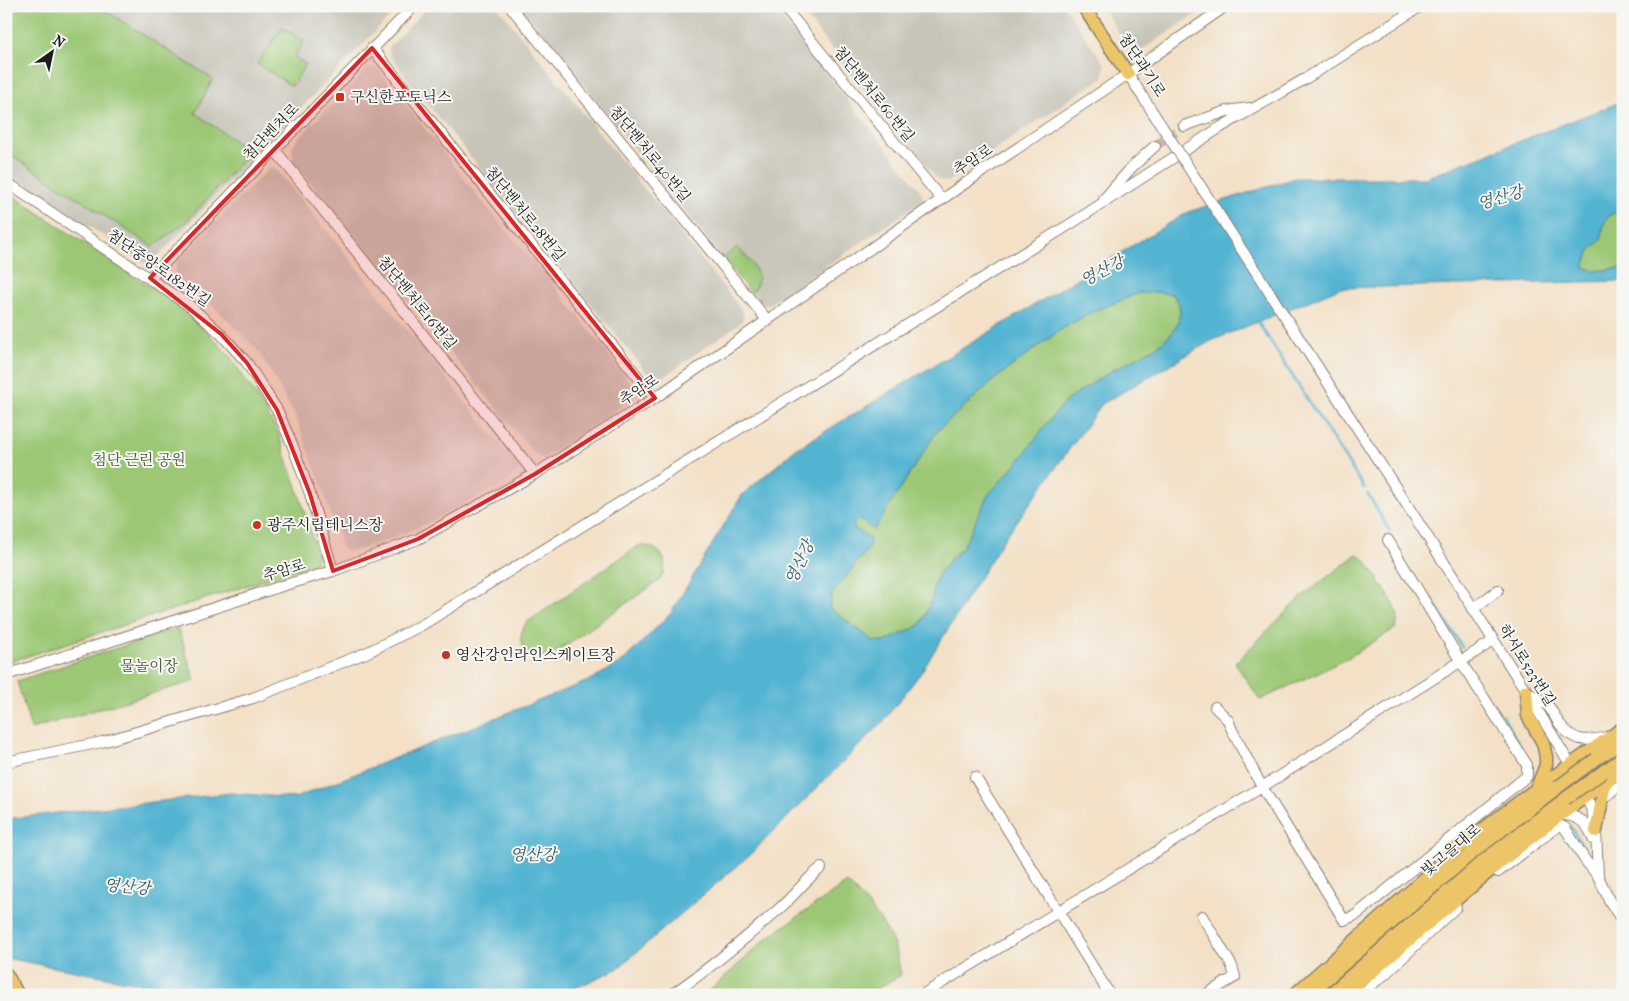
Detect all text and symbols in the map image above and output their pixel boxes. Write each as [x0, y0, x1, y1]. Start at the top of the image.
north arrow [28, 28, 78, 78]
street label: 첨단과기로 [1115, 30, 1170, 101]
text: N [50, 31, 68, 52]
street label: 첨단벤처로60번길 [830, 43, 918, 145]
place label: 구신한포토닉스 [350, 88, 452, 106]
marker: 구신한포토닉스 [334, 91, 346, 103]
street label: 첨단벤처로 [239, 99, 303, 164]
street label: 첨단벤처로40번길 [606, 102, 694, 206]
street label: 추암로 [950, 140, 996, 180]
street label: 첨단벤처로28번길 [481, 163, 569, 265]
water label: 영산강 [1475, 181, 1528, 213]
street label: 첨단중앙로182번길 [104, 226, 214, 310]
water label: 영산강 [1077, 250, 1129, 290]
street label: 첨단벤처로16번길 [374, 253, 460, 353]
street label: 추암로 [616, 370, 663, 409]
park label: 첨단 근린 공원 [92, 451, 186, 469]
place label: 광주시립테니스장 [267, 516, 383, 534]
marker: 광주시립테니스장 [251, 519, 263, 531]
water label: 영산강 [781, 535, 819, 587]
street label: 추암로 [261, 555, 308, 585]
street label: 하서로523번길 [1495, 621, 1559, 709]
place label: 영산강인라인스케이트장 [456, 646, 616, 664]
marker: 영산강인라인스케이트장 [440, 649, 452, 661]
park label: 물놀이장 [120, 657, 178, 675]
street label: 빛고을대로 [1417, 819, 1485, 880]
water label: 영산강 [510, 845, 559, 864]
water label: 영산강 [103, 875, 153, 898]

